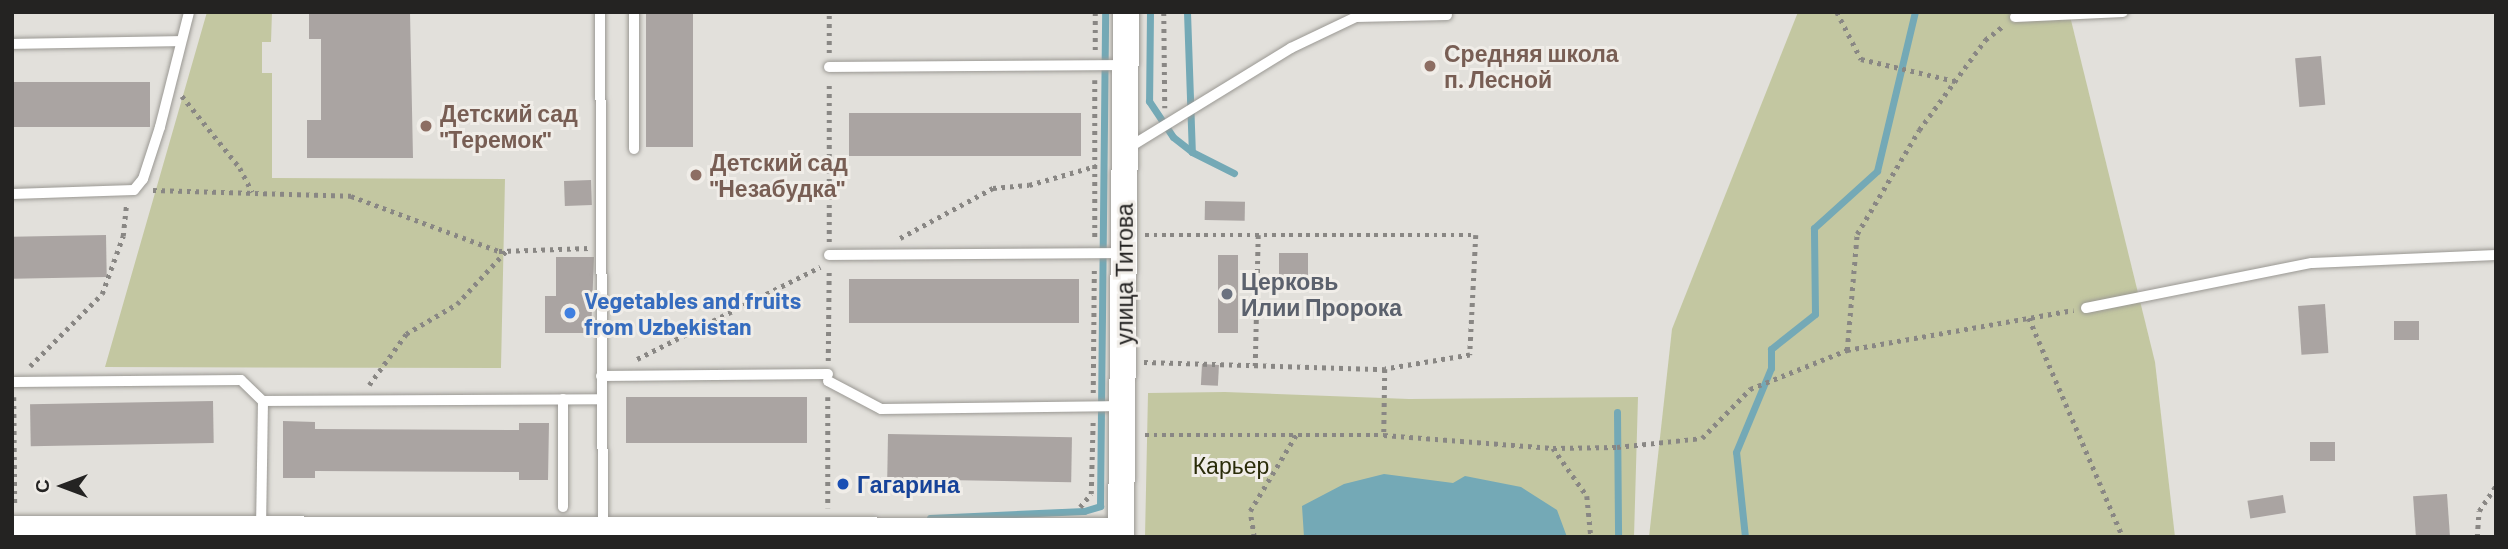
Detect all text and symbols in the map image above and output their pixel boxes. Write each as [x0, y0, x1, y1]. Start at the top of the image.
place label: Средняя школа п. Лесной [1444, 39, 1619, 93]
marker: Средняя школа п. Лесной [1422, 58, 1438, 74]
place label: Детский сад "Теремок" [440, 99, 578, 153]
marker: Детский сад "Теремок" [418, 118, 434, 134]
place label: Детский сад "Незабудка" [710, 148, 848, 202]
marker: Детский сад "Незабудка" [688, 167, 704, 183]
street label: улица Титова [1110, 203, 1138, 345]
place label: Церковь Илии Пророка [1241, 267, 1402, 321]
place label: Vegetables and fruits from Uzbekistan [584, 286, 801, 340]
marker: Церковь Илии Пророка [1219, 286, 1235, 302]
marker: Vegetables and fruits from Uzbekistan [562, 305, 578, 321]
north arrow [28, 451, 98, 521]
park label: Карьер [1193, 451, 1269, 479]
place label: Гагарина [857, 470, 960, 498]
marker: Гагарина [835, 476, 851, 492]
text: С [30, 479, 53, 493]

